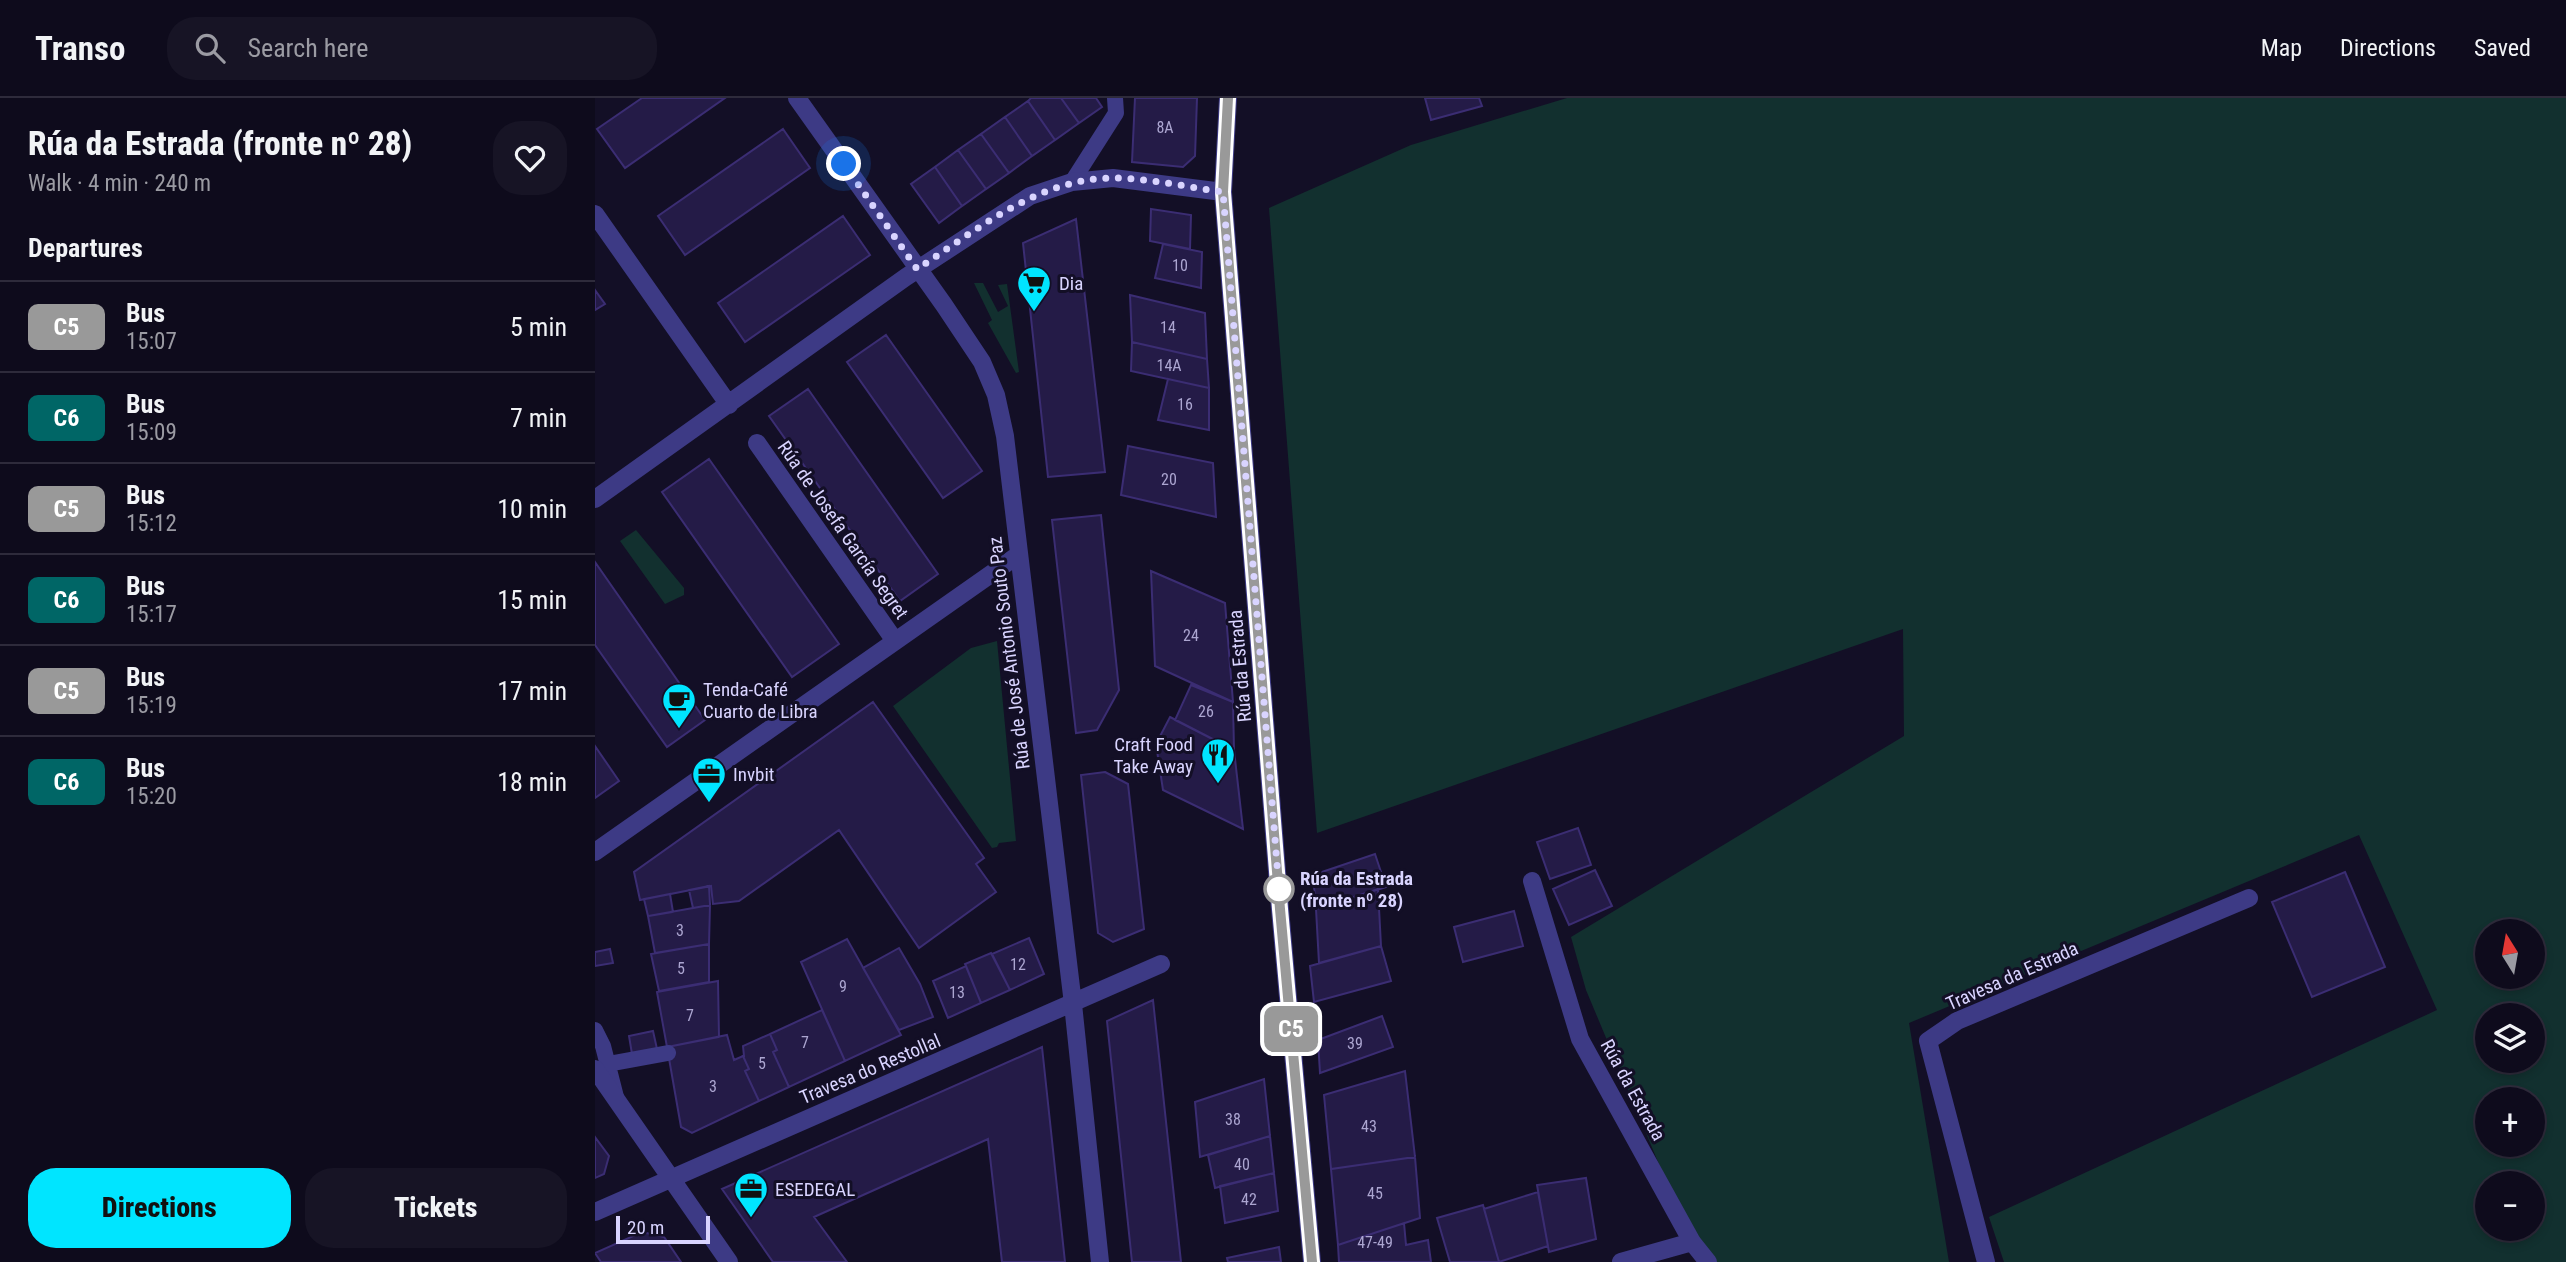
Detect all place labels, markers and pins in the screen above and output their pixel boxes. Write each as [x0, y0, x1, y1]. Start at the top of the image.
supermarket icon: Dia [1015, 264, 1053, 313]
place label: Dia [1059, 272, 1083, 295]
place label: Tenda-Café Cuarto de Libra [703, 678, 818, 723]
cafe icon: Tenda-Café Cuarto de Libra [660, 681, 698, 730]
place label: Craft Food Take Away [1114, 733, 1193, 778]
restaurant icon: Craft Food Take Away [1199, 736, 1237, 785]
office icon: Invbit [690, 755, 728, 804]
place label: Invbit [733, 763, 774, 786]
place label: Rúa da Estrada (fronte nº 28) [1300, 867, 1413, 912]
marker: Rúa da Estrada (fronte nº 28) [1264, 874, 1294, 904]
office icon: ESEDEGAL [732, 1170, 770, 1219]
place label: ESEDEGAL [775, 1178, 855, 1201]

